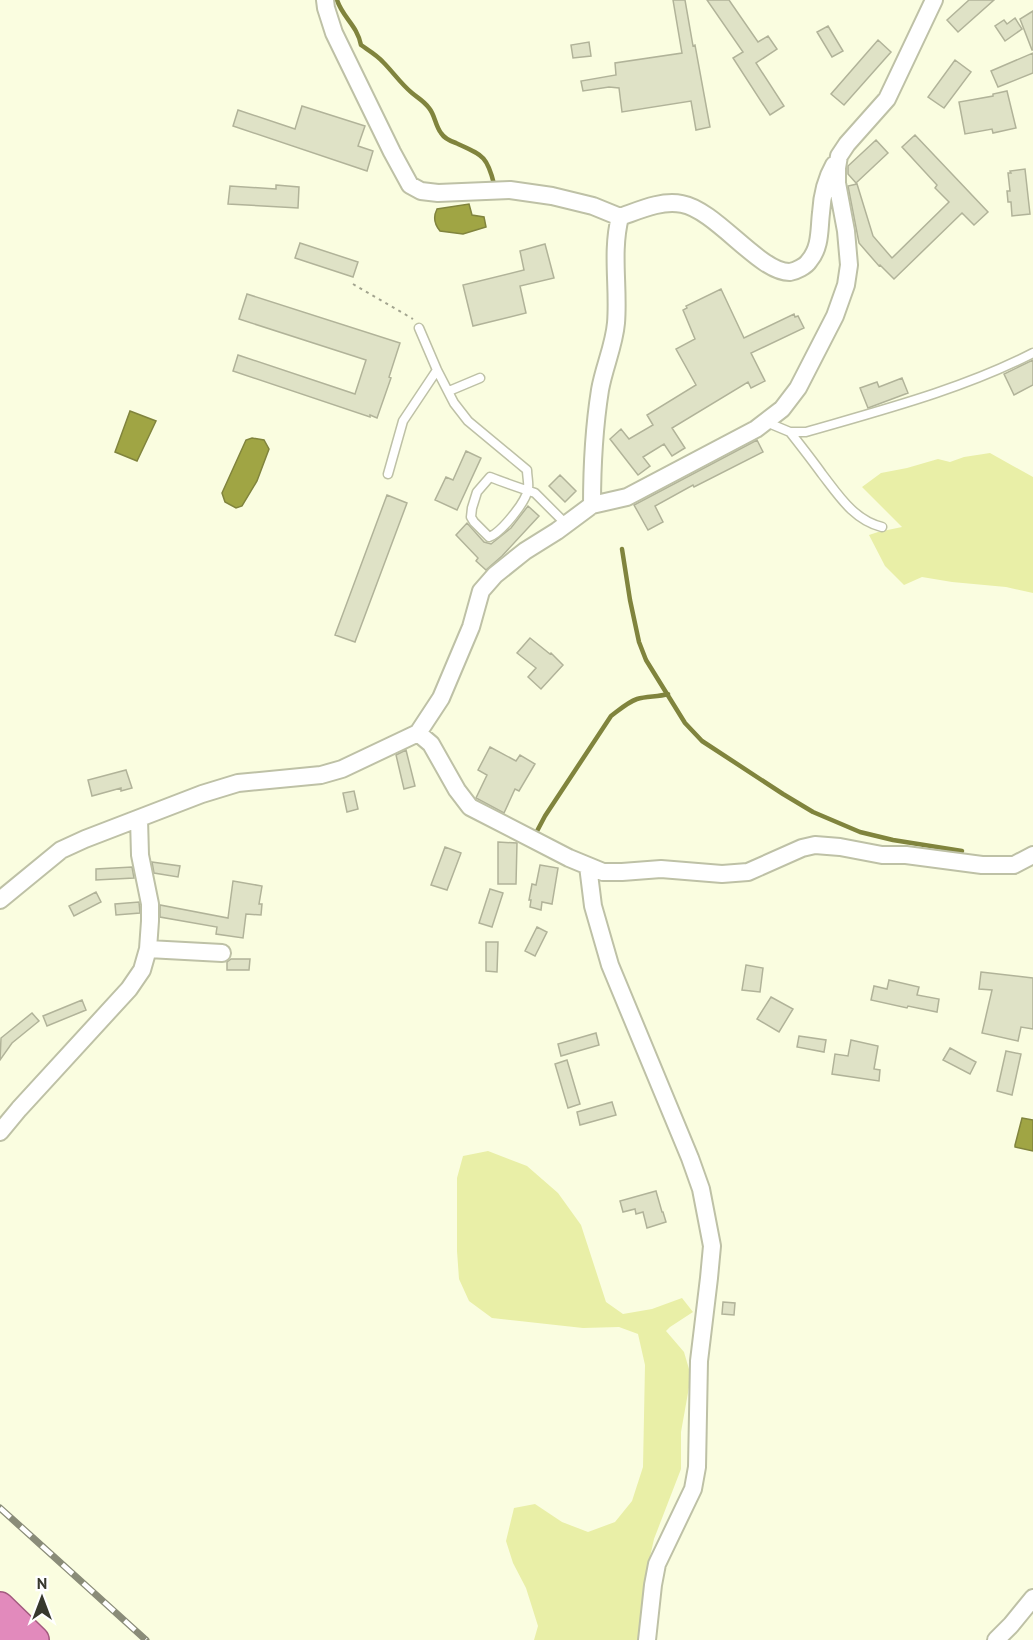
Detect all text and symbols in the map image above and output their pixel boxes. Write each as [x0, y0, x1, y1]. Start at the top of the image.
north arrow [12, 1568, 72, 1628]
text: N [37, 1573, 47, 1593]

